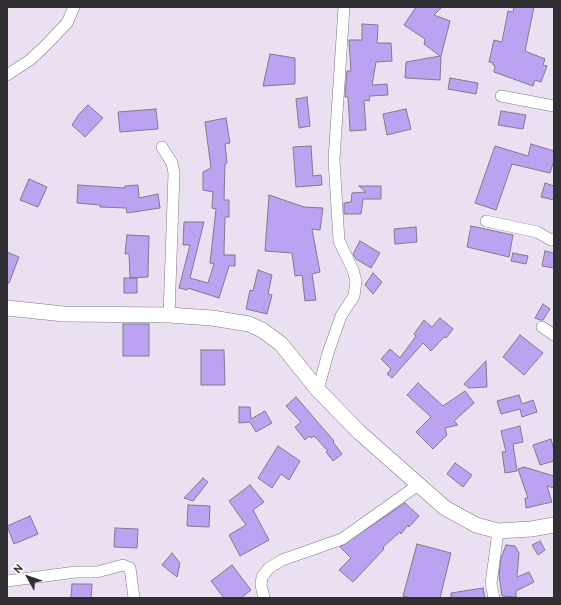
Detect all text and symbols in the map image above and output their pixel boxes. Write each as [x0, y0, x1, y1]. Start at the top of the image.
north arrow [8, 557, 48, 597]
text: N [11, 562, 27, 577]

